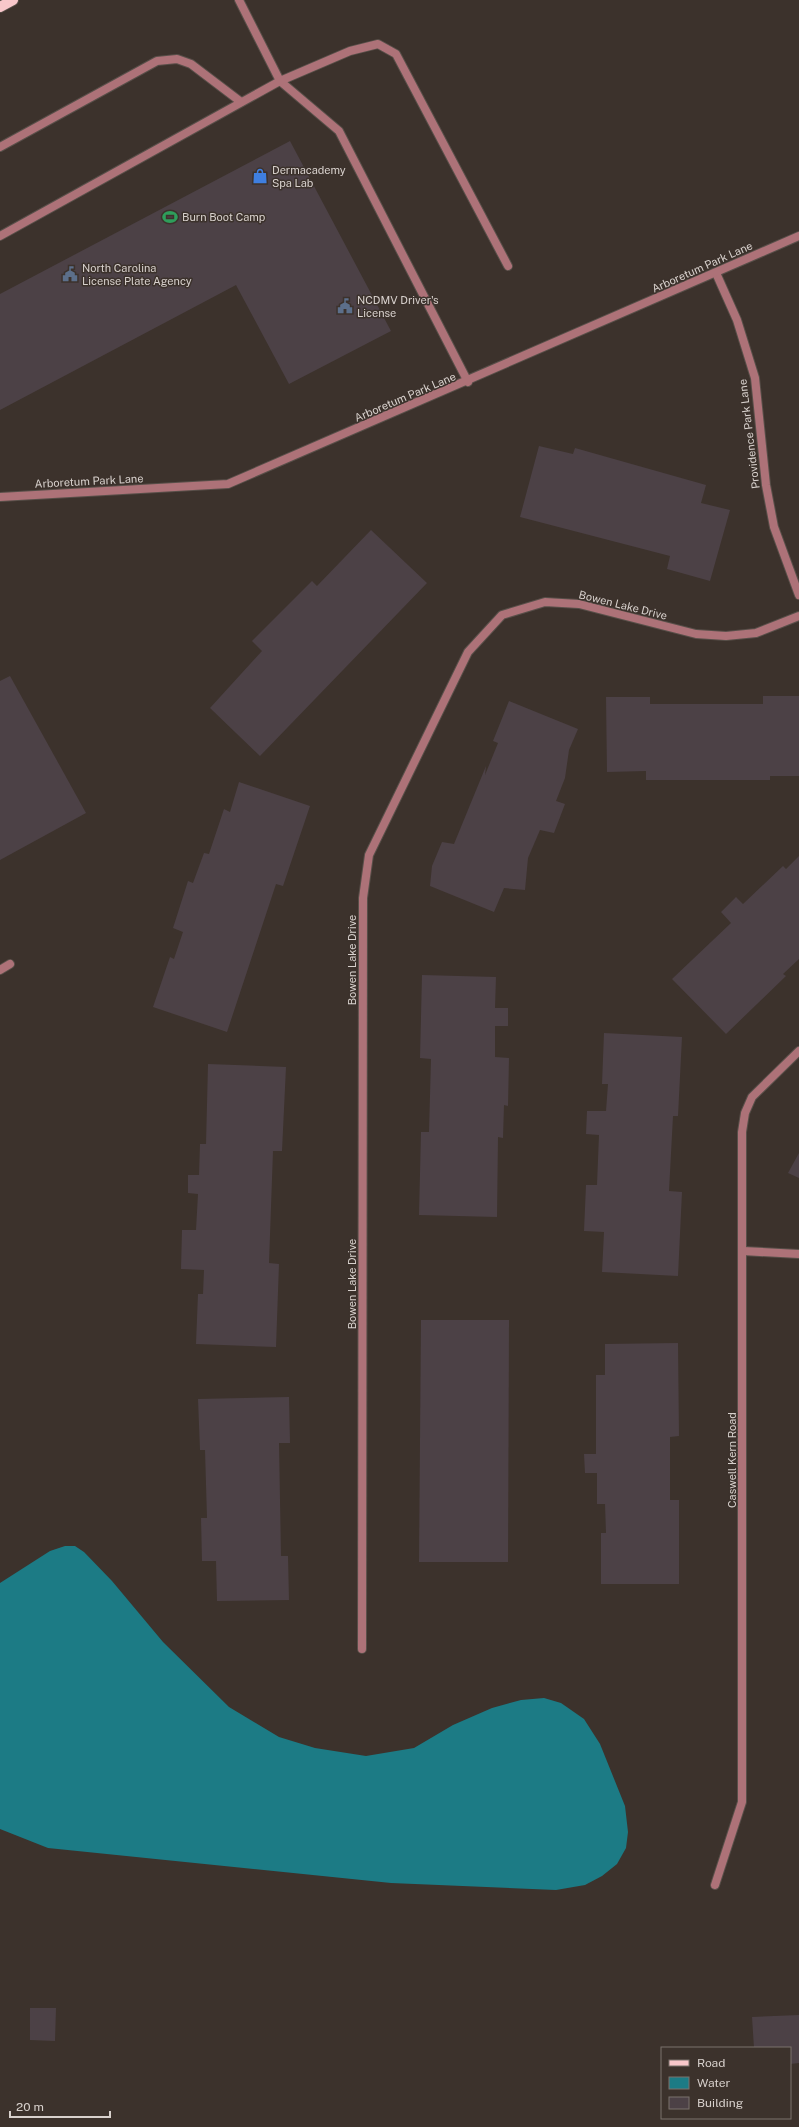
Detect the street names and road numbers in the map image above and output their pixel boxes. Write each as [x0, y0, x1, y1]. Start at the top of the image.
street label: Arboretum Park Lane [650, 239, 754, 295]
street label: Arboretum Park Lane [353, 370, 457, 424]
street label: Providence Park Lane [736, 378, 762, 490]
street label: Arboretum Park Lane [34, 472, 144, 490]
street label: Bowen Lake Drive [578, 588, 668, 622]
street label: Bowen Lake Drive [346, 915, 358, 1005]
street label: Bowen Lake Drive [346, 1239, 358, 1329]
street label: Caswell Kern Road [726, 1412, 738, 1508]

